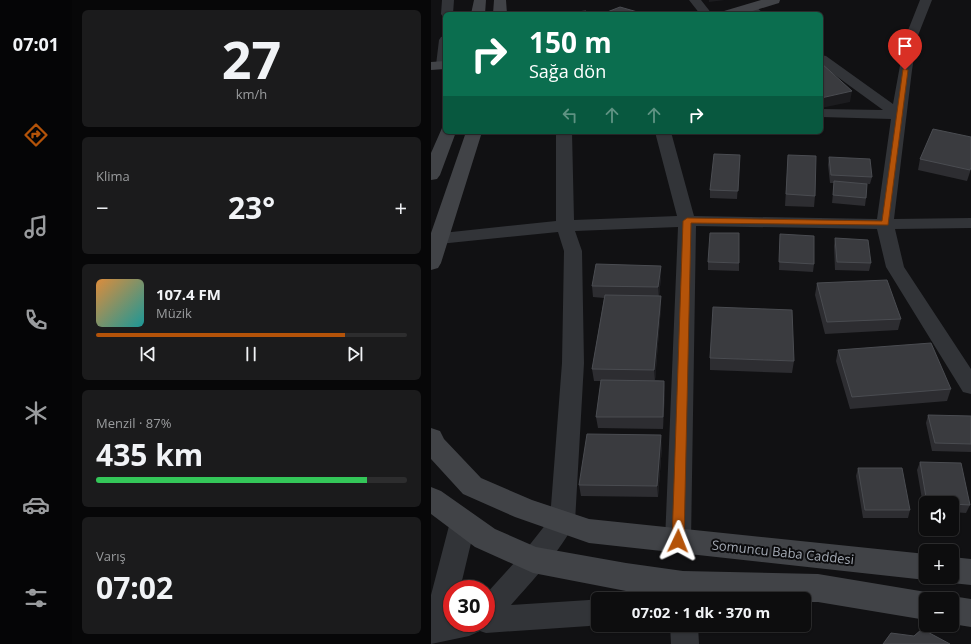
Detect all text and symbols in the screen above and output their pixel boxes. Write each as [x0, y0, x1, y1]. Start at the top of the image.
text: 27 [222, 23, 281, 94]
text: 150 m [529, 23, 612, 61]
icon: right [463, 28, 515, 80]
pin [888, 29, 922, 70]
text: 07:01 [13, 32, 59, 56]
icon: arrive [894, 35, 916, 57]
text: Sağa dön [529, 59, 606, 83]
text: km/h [236, 85, 267, 103]
icon: left [559, 104, 581, 126]
icon: ahead [601, 104, 623, 126]
icon: ahead [643, 104, 665, 126]
icon: right [685, 104, 707, 126]
icon: directions [22, 121, 50, 149]
text: Klima [96, 167, 130, 185]
text: 23° [228, 187, 275, 228]
text: − [96, 192, 109, 222]
text: + [394, 192, 407, 222]
icon: music [22, 213, 50, 241]
text: 107.4 FM [156, 284, 221, 304]
text: Müzik [156, 304, 192, 322]
icon: phone [22, 306, 50, 334]
icon: previous [137, 343, 159, 365]
icon: pause [240, 343, 262, 365]
icon: next [344, 343, 366, 365]
icon: climate [22, 399, 50, 427]
text: Menzil · 87% [96, 414, 171, 432]
text: 435 km [96, 434, 203, 475]
icon: car [22, 491, 50, 519]
map controls [919, 496, 959, 632]
button: sound [919, 496, 959, 536]
position arrow [657, 520, 699, 562]
street label: Somuncu Baba Caddesi [711, 536, 855, 568]
button: + [919, 544, 959, 584]
text: Varış [96, 547, 126, 565]
text: 07:02 [96, 567, 173, 608]
speed limit sign: 30 [443, 580, 495, 632]
icon: filters [22, 584, 50, 612]
button: − [919, 592, 959, 632]
text: 07:02 · 1 dk · 370 m [632, 602, 770, 622]

